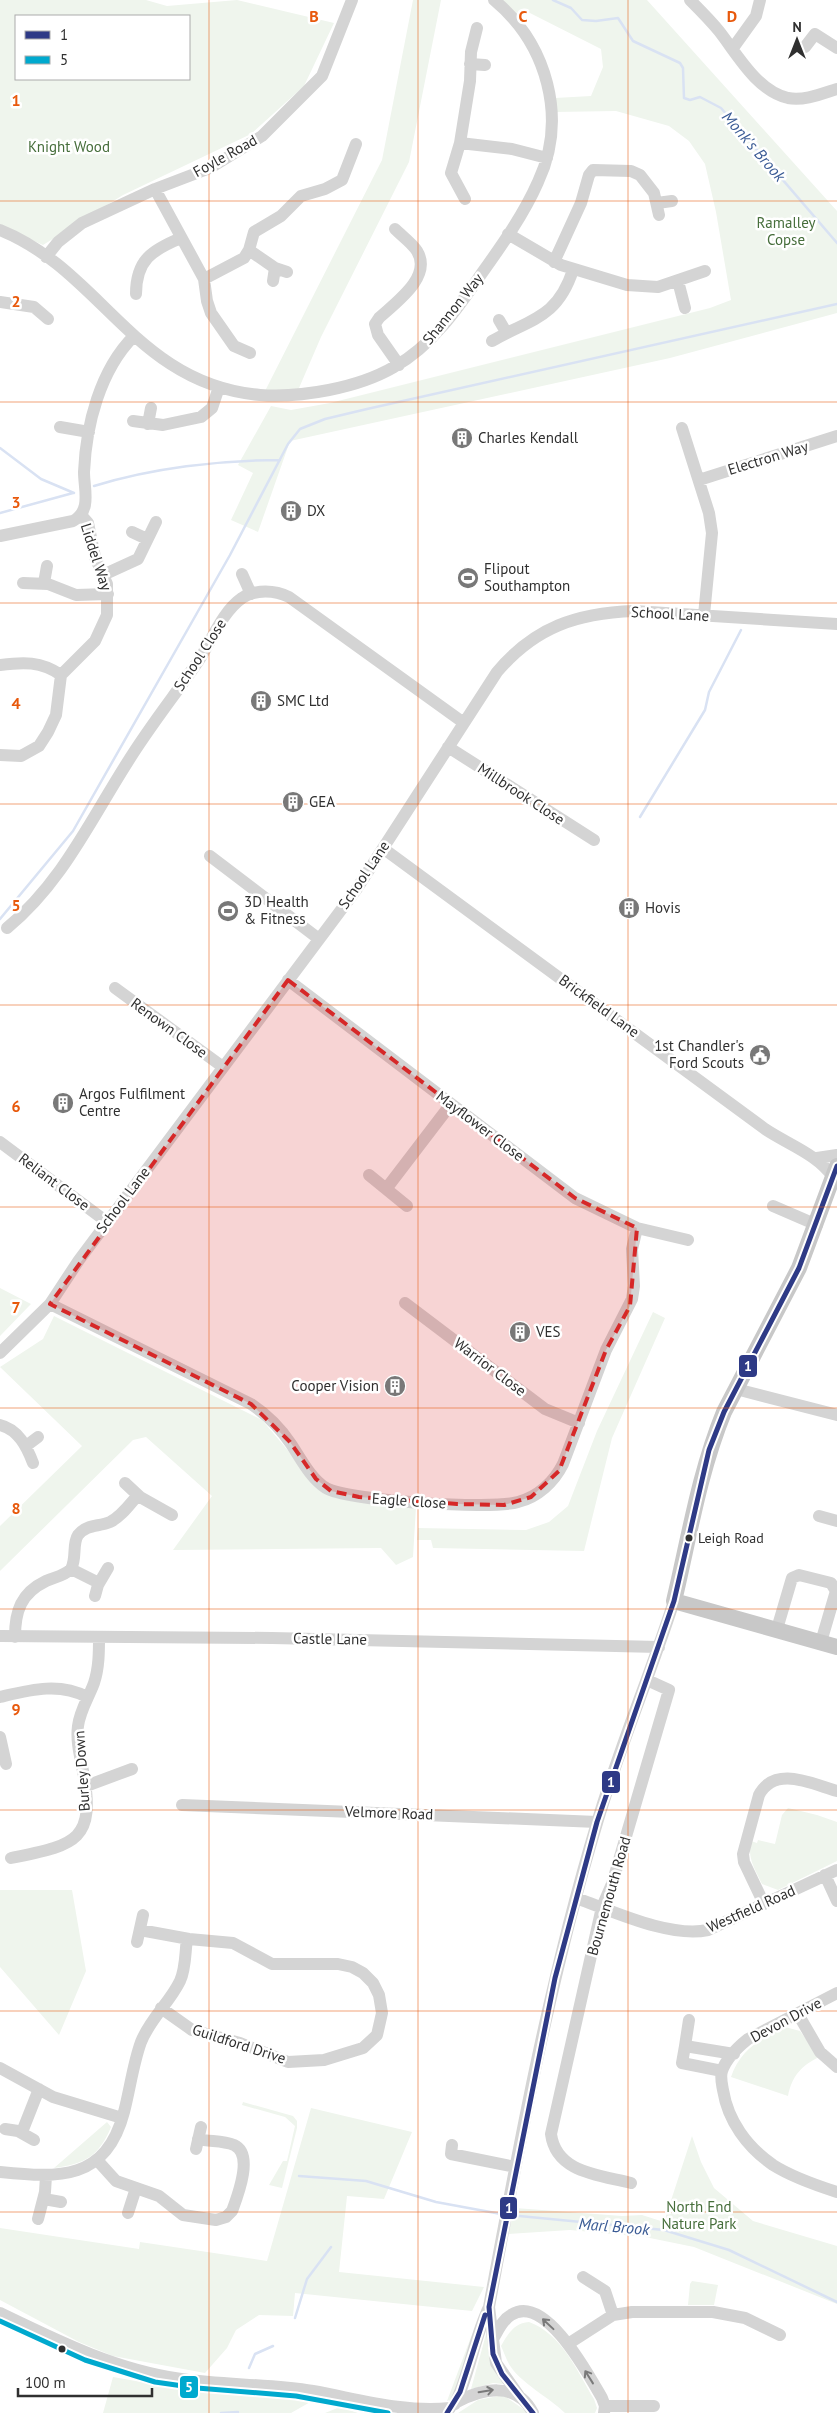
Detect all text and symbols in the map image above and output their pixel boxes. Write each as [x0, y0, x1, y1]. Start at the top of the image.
text: B [309, 6, 319, 26]
text: C [519, 6, 528, 26]
text: D [727, 6, 737, 26]
legend [15, 15, 190, 80]
north arrow [772, 15, 822, 65]
text: N [792, 18, 802, 36]
text: 1 [60, 25, 68, 44]
text: 5 [60, 50, 68, 69]
text: 1 [11, 90, 21, 110]
water label: Monk's Brook [718, 107, 791, 186]
street label: Foyle Road [189, 130, 260, 181]
park label: Knight Wood [28, 137, 110, 156]
park label: Ramalley Copse [757, 213, 815, 249]
street label: Shannon Way [418, 269, 487, 348]
text: 2 [11, 291, 21, 311]
building icon: Charles Kendall [450, 426, 474, 450]
place label: Charles Kendall [478, 428, 579, 447]
street label: Electron Way [725, 436, 810, 479]
text: 3 [11, 492, 21, 512]
building icon: DX [279, 499, 303, 523]
place label: DX [307, 501, 325, 520]
street label: Liddel Way [77, 521, 116, 593]
place label: Flipout Southampton [484, 559, 570, 595]
sports icon: Flipout Southampton [456, 566, 480, 590]
street label: School Lane [631, 602, 710, 625]
street label: School Close [169, 615, 230, 694]
building icon: SMC Ltd [249, 689, 273, 713]
place label: SMC Ltd [277, 691, 329, 710]
text: 4 [11, 693, 21, 713]
street label: Millbrook Close [474, 758, 568, 829]
building icon: GEA [281, 790, 305, 814]
place label: GEA [309, 792, 335, 811]
street label: School Lane [334, 837, 393, 912]
place label: 3D Health & Fitness [244, 892, 309, 928]
text: 5 [11, 895, 21, 915]
building icon: Hovis [617, 896, 641, 920]
place label: Hovis [645, 898, 681, 917]
sports icon: 3D Health & Fitness [216, 899, 240, 923]
street label: Brickfield Lane [555, 970, 643, 1041]
street label: Renown Close [127, 993, 211, 1062]
place label: 1st Chandler's Ford Scouts [654, 1036, 744, 1072]
public building icon: 1st Chandler's Ford Scouts [748, 1043, 772, 1067]
place label: Argos Fulfilment Centre [79, 1084, 185, 1120]
street label: Mayflower Close [432, 1086, 528, 1165]
building icon: Argos Fulfilment Centre [51, 1091, 75, 1115]
text: 6 [11, 1096, 21, 1116]
street label: Reliant Close [15, 1149, 94, 1214]
street label: School Lane [92, 1163, 154, 1237]
text: 7 [11, 1297, 21, 1317]
building icon: VES [508, 1320, 532, 1344]
place label: VES [535, 1322, 561, 1341]
street label: Warrior Close [450, 1333, 530, 1400]
line badge: 1 [738, 1354, 758, 1378]
text: 1 [744, 1357, 752, 1375]
building icon: Cooper Vision [383, 1374, 407, 1398]
place label: Cooper Vision [291, 1376, 379, 1395]
street label: Eagle Close [371, 1488, 447, 1513]
text: 8 [11, 1498, 21, 1518]
place label: Leigh Road [698, 1529, 764, 1547]
marker: Leigh Road [684, 1533, 694, 1543]
street label: Castle Lane [293, 1628, 367, 1649]
text: 9 [11, 1699, 21, 1719]
street label: Burley Down [69, 1730, 94, 1812]
line badge: 1 [601, 1770, 621, 1794]
text: 1 [607, 1773, 615, 1791]
street label: Velmore Road [344, 1801, 434, 1824]
street label: Bournemouth Road [582, 1834, 635, 1958]
street label: Westfield Road [704, 1881, 798, 1936]
street label: Devon Drive [747, 1993, 825, 2046]
street label: Guildford Drive [190, 2019, 288, 2068]
line badge: 1 [499, 2196, 518, 2220]
park label: North End Nature Park [661, 2197, 737, 2233]
text: 1 [505, 2199, 513, 2217]
water label: Marl Brook [578, 2213, 651, 2239]
one-way arrow [542, 2318, 555, 2330]
unlabelled marker [57, 2344, 67, 2354]
scale bar [18, 2366, 151, 2398]
one-way arrow [584, 2371, 594, 2385]
text: 100 m [25, 2373, 66, 2392]
line badge: 5 [179, 2375, 199, 2399]
text: 5 [185, 2378, 193, 2396]
one-way arrow [478, 2386, 494, 2396]

